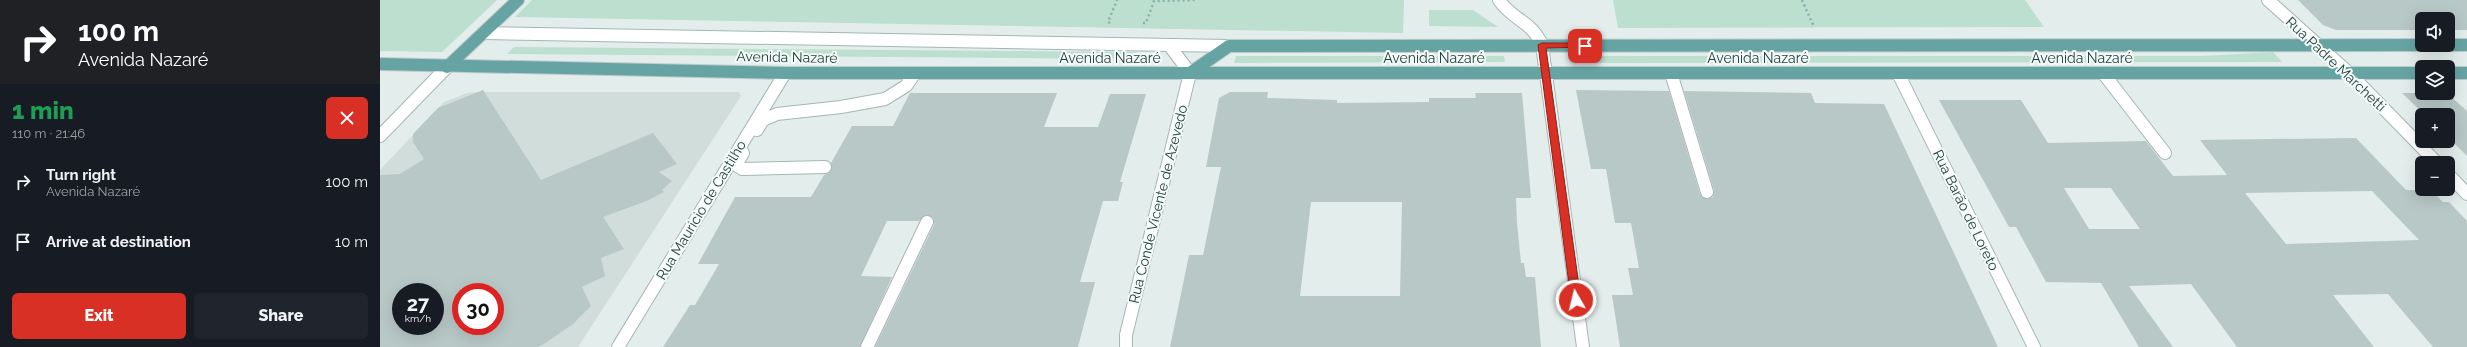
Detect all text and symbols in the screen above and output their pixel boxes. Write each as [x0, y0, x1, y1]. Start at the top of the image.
map controls [2415, 12, 2455, 196]
button: sound [2415, 12, 2455, 52]
street label: Rua Padre Marchetti [2283, 13, 2389, 115]
text: 100 m [78, 15, 159, 48]
icon: right [12, 16, 64, 68]
pin [1568, 29, 1602, 63]
icon: arrive [1574, 35, 1596, 57]
street label: Avenida Nazaré [736, 48, 838, 66]
text: Avenida Nazaré [78, 49, 208, 70]
street label: Avenida Nazaré [1059, 50, 1161, 66]
street label: Avenida Nazaré [1383, 50, 1485, 66]
street label: Avenida Nazaré [1707, 50, 1809, 66]
street label: Avenida Nazaré [2031, 50, 2133, 66]
button: layers [2415, 60, 2455, 100]
text: 1 min [12, 96, 74, 125]
button: close [326, 97, 368, 139]
street label: Rua Conde Vicente de Azevedo [1126, 103, 1190, 305]
button: + [2415, 108, 2455, 148]
text: 110 m · 21:46 [12, 126, 85, 141]
street label: Rua Mauricio de Castilho [653, 137, 749, 283]
street label: Rua Barão de Loreto [1930, 147, 2002, 273]
button: − [2415, 156, 2455, 196]
text: Turn right [46, 166, 116, 184]
icon: right [12, 171, 34, 193]
text: 100 m [326, 173, 368, 191]
text: Avenida Nazaré [46, 184, 140, 199]
icon: arrive [12, 231, 34, 253]
text: Arrive at destination [46, 233, 191, 251]
text: 10 m [335, 233, 368, 251]
position arrow [1555, 279, 1597, 321]
speed limit sign: 30 [452, 283, 504, 335]
text: 27 [407, 292, 429, 316]
button: Exit [12, 293, 186, 339]
button: Share [194, 293, 368, 339]
text: km/h [405, 313, 431, 324]

